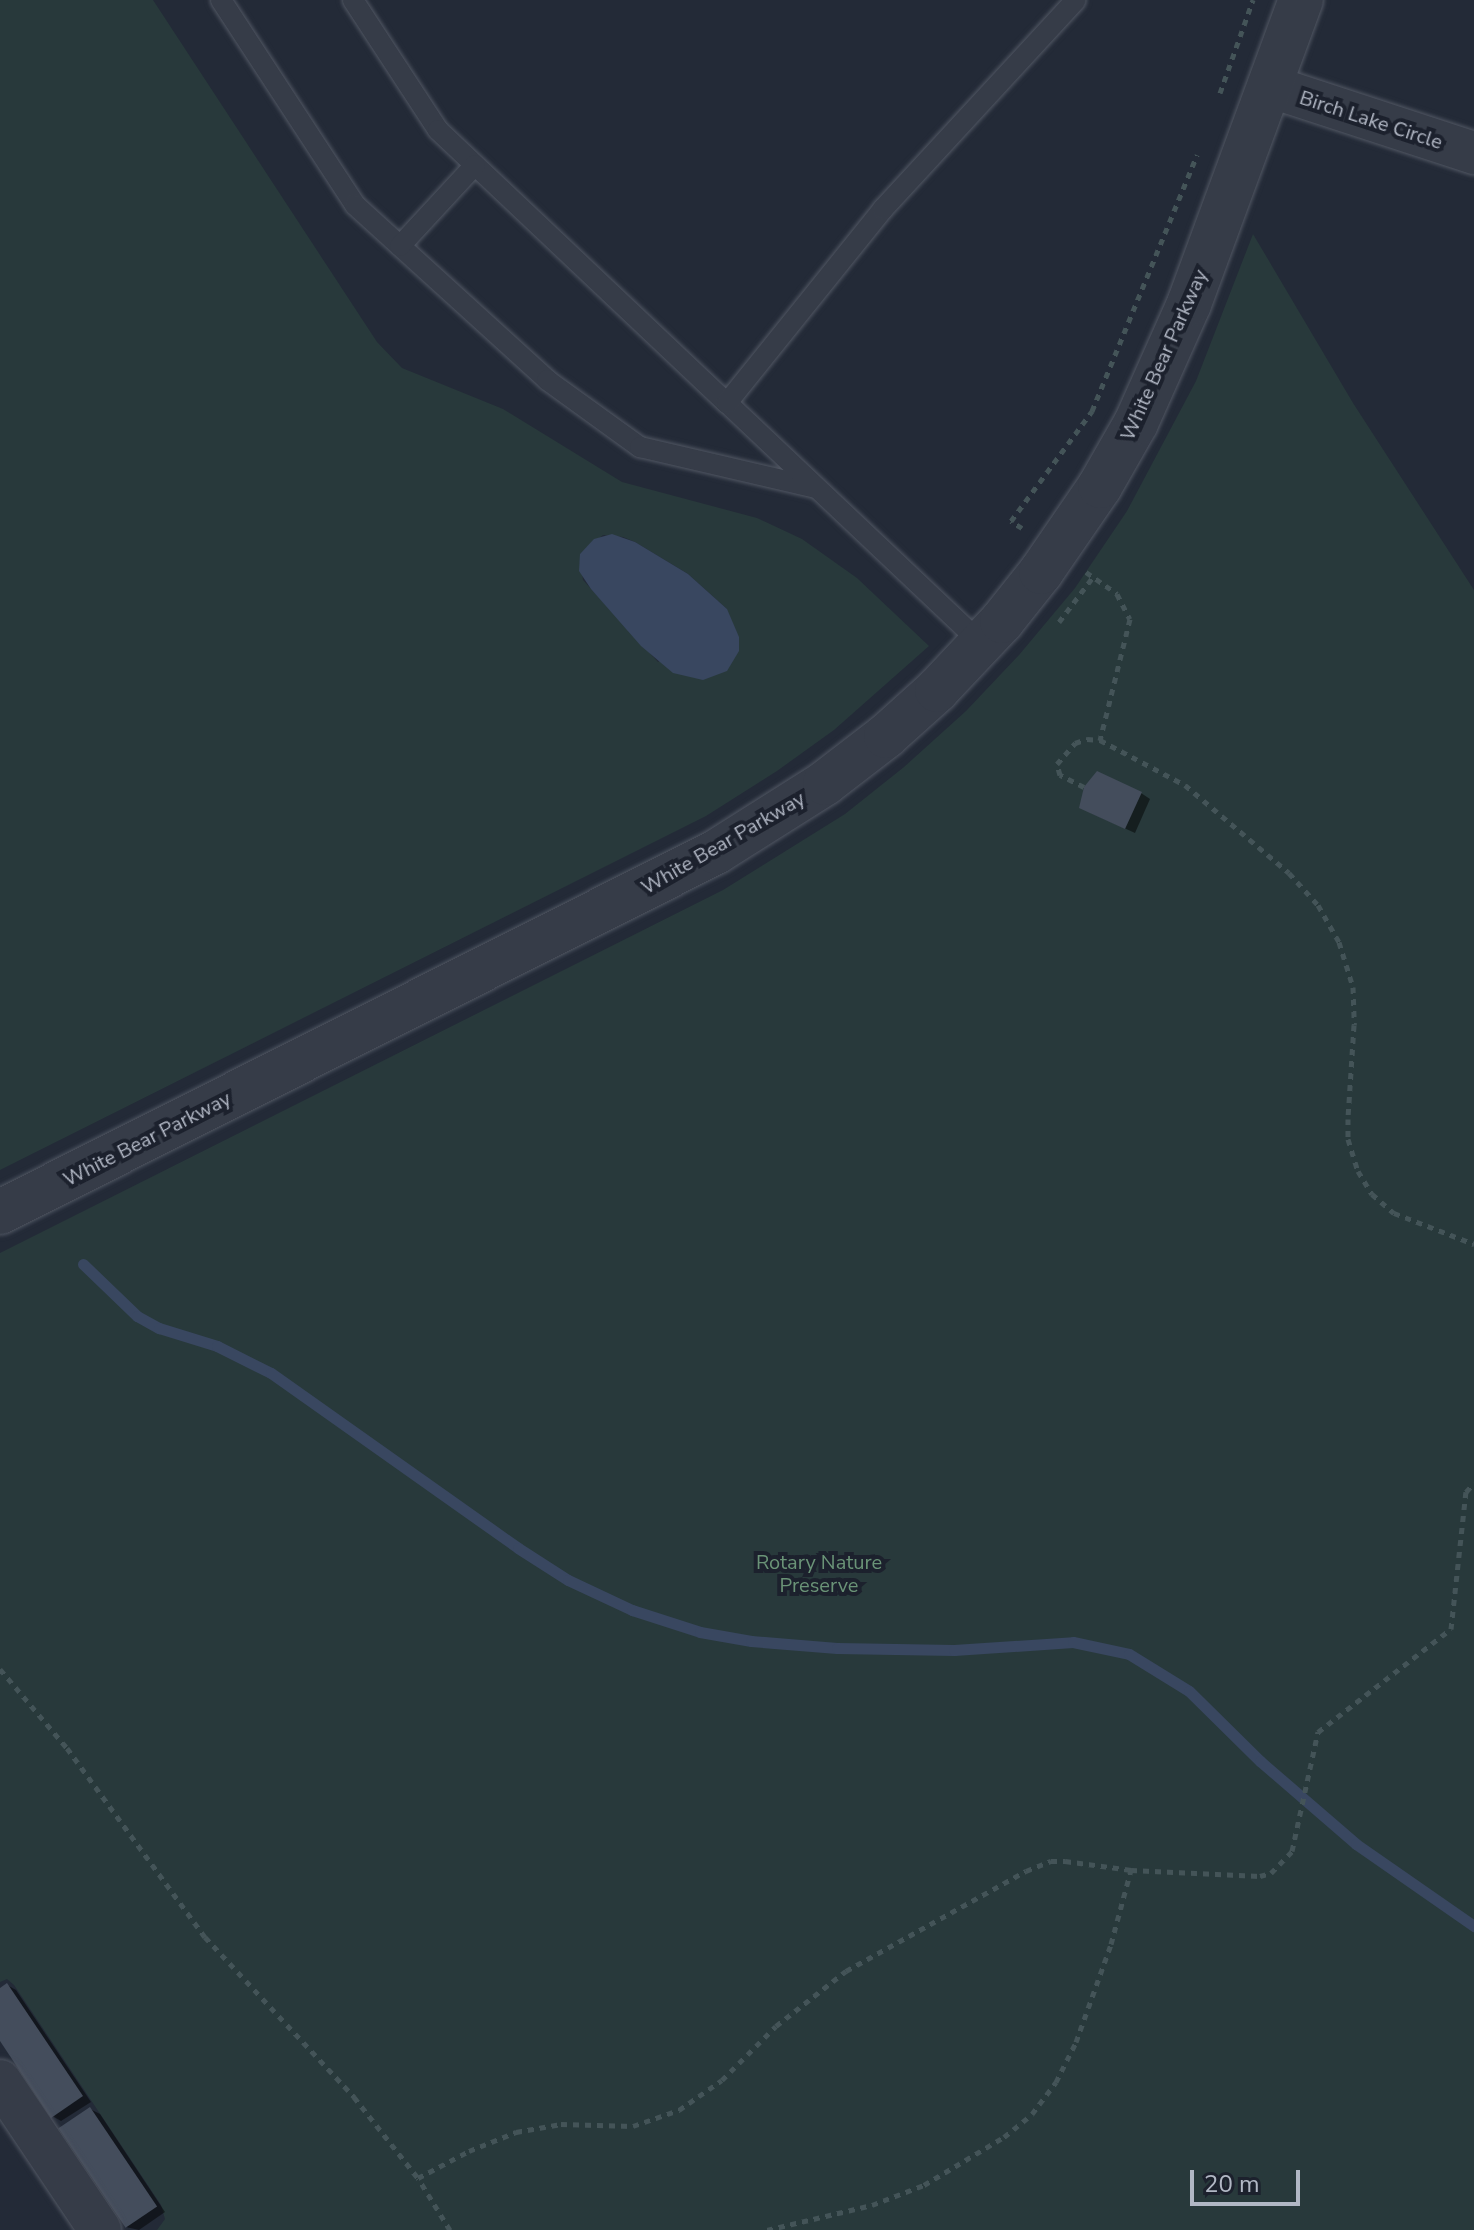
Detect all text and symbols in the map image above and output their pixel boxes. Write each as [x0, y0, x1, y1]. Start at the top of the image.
street label: Birch Lake Circle [1297, 86, 1445, 154]
street label: White Bear Parkway [1115, 266, 1213, 444]
street label: White Bear Parkway [637, 786, 809, 900]
street label: White Bear Parkway [59, 1086, 235, 1192]
park label: Rotary Nature Preserve [756, 1551, 882, 1598]
scale bar [1194, 2154, 1304, 2204]
text: 20 m [1204, 2168, 1260, 2200]

